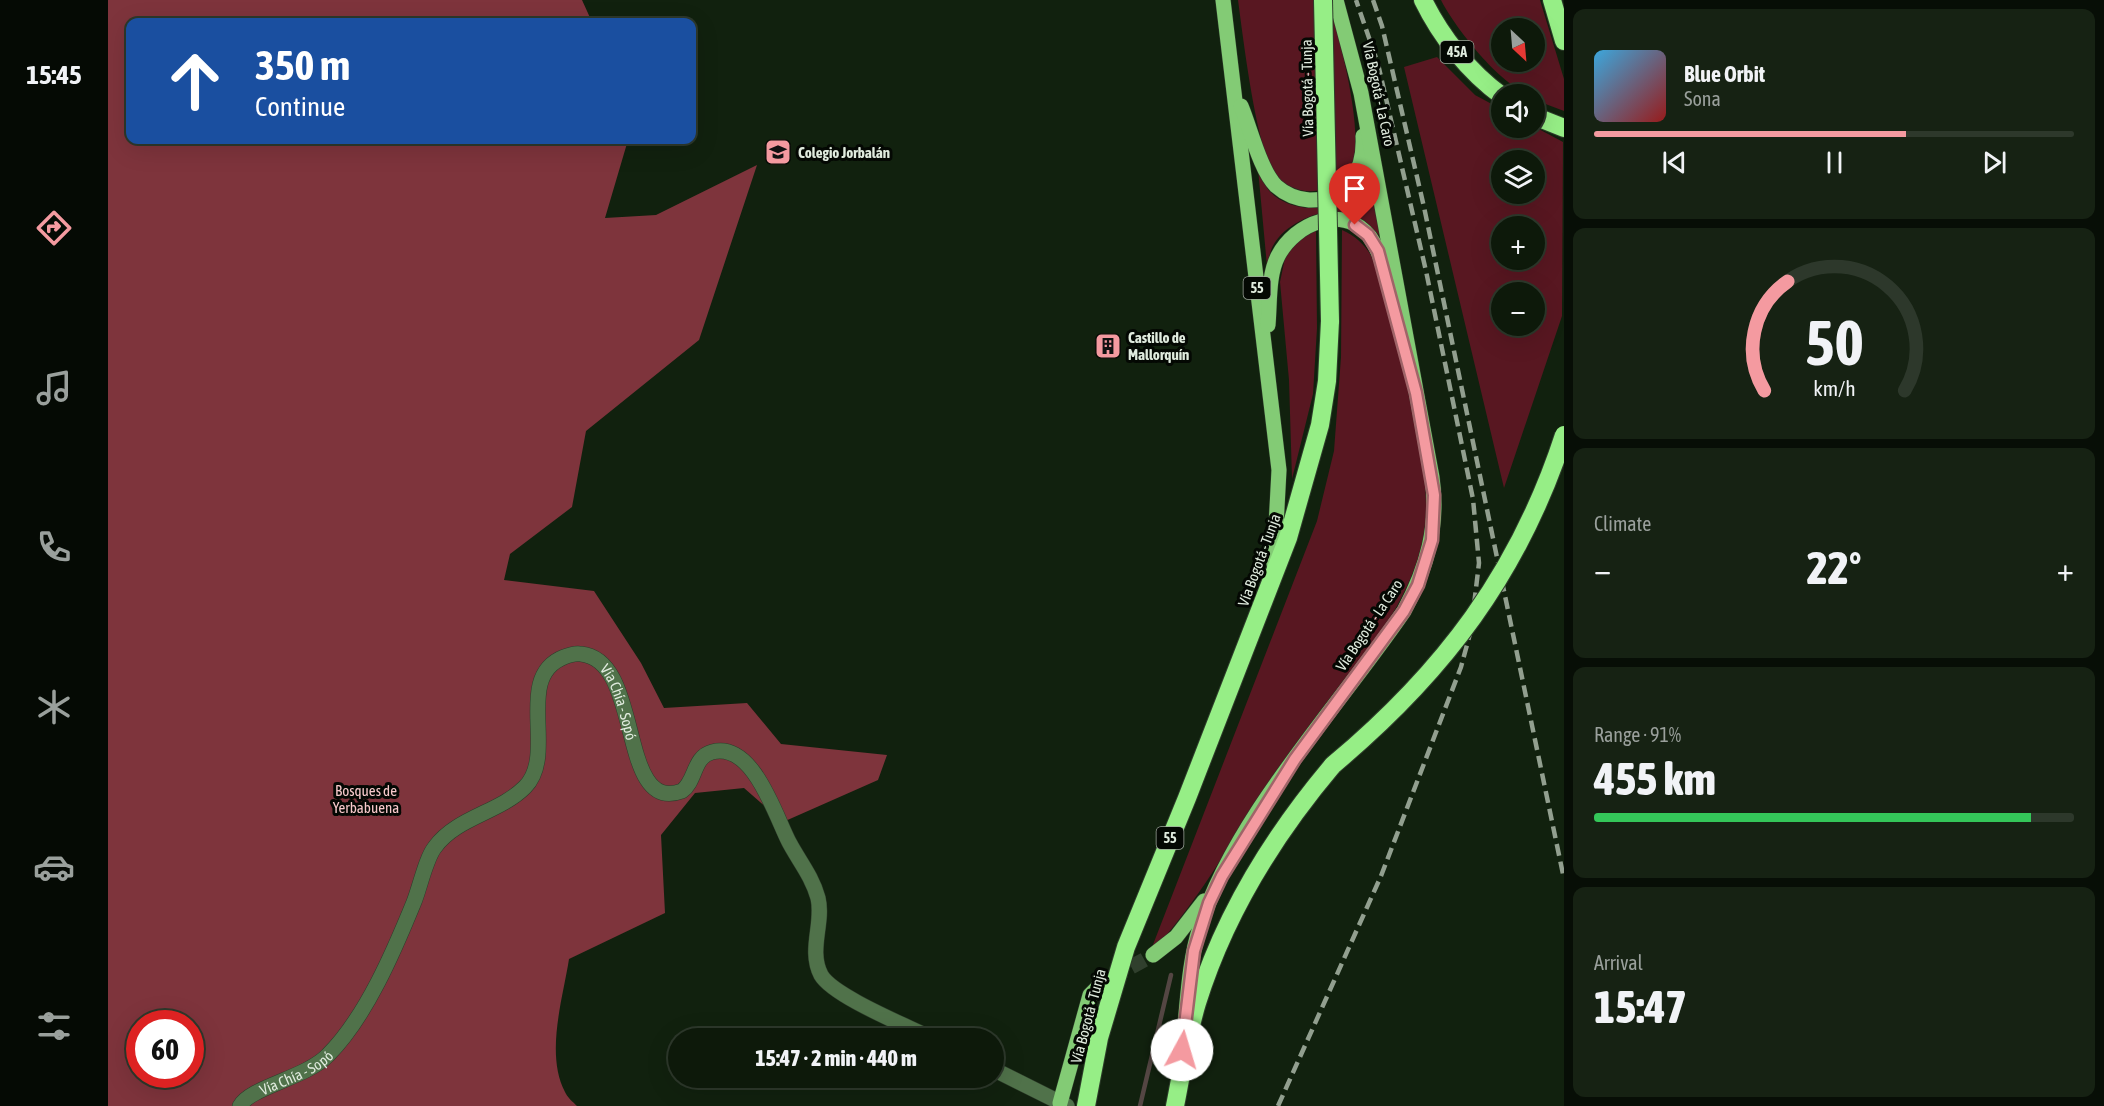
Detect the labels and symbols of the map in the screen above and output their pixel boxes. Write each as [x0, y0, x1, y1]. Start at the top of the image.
north arrow [1491, 18, 1545, 72]
street label: Vía Bogotá - Tunja [1298, 39, 1316, 137]
street label: Vía Bogotá - La Caro [1360, 40, 1398, 148]
road number: 45A [1440, 41, 1474, 63]
school or university icon: Colegio Jorbalán [763, 137, 793, 167]
place label: Colegio Jorbalán [798, 144, 890, 161]
pin [1329, 163, 1380, 225]
road number: 55 [1244, 277, 1270, 299]
place label: Castillo de Mallorquín [1128, 329, 1189, 363]
building icon: Castillo de Mallorquín [1093, 331, 1123, 361]
street label: Vía Bogotá - Tunja [1234, 511, 1284, 609]
street label: Vía Bogotá - La Caro [1332, 576, 1406, 674]
street label: Vía Chía - Sopó [597, 660, 640, 742]
park label: Bosques de Yerbabuena [333, 782, 399, 816]
road number: 55 [1156, 827, 1184, 849]
street label: Vía Bogotá - Tunja [1067, 967, 1109, 1065]
speed limit sign: 60 [126, 1010, 204, 1088]
position arrow [1150, 1018, 1214, 1082]
street label: Vía Chía - Sopó [257, 1047, 336, 1098]

